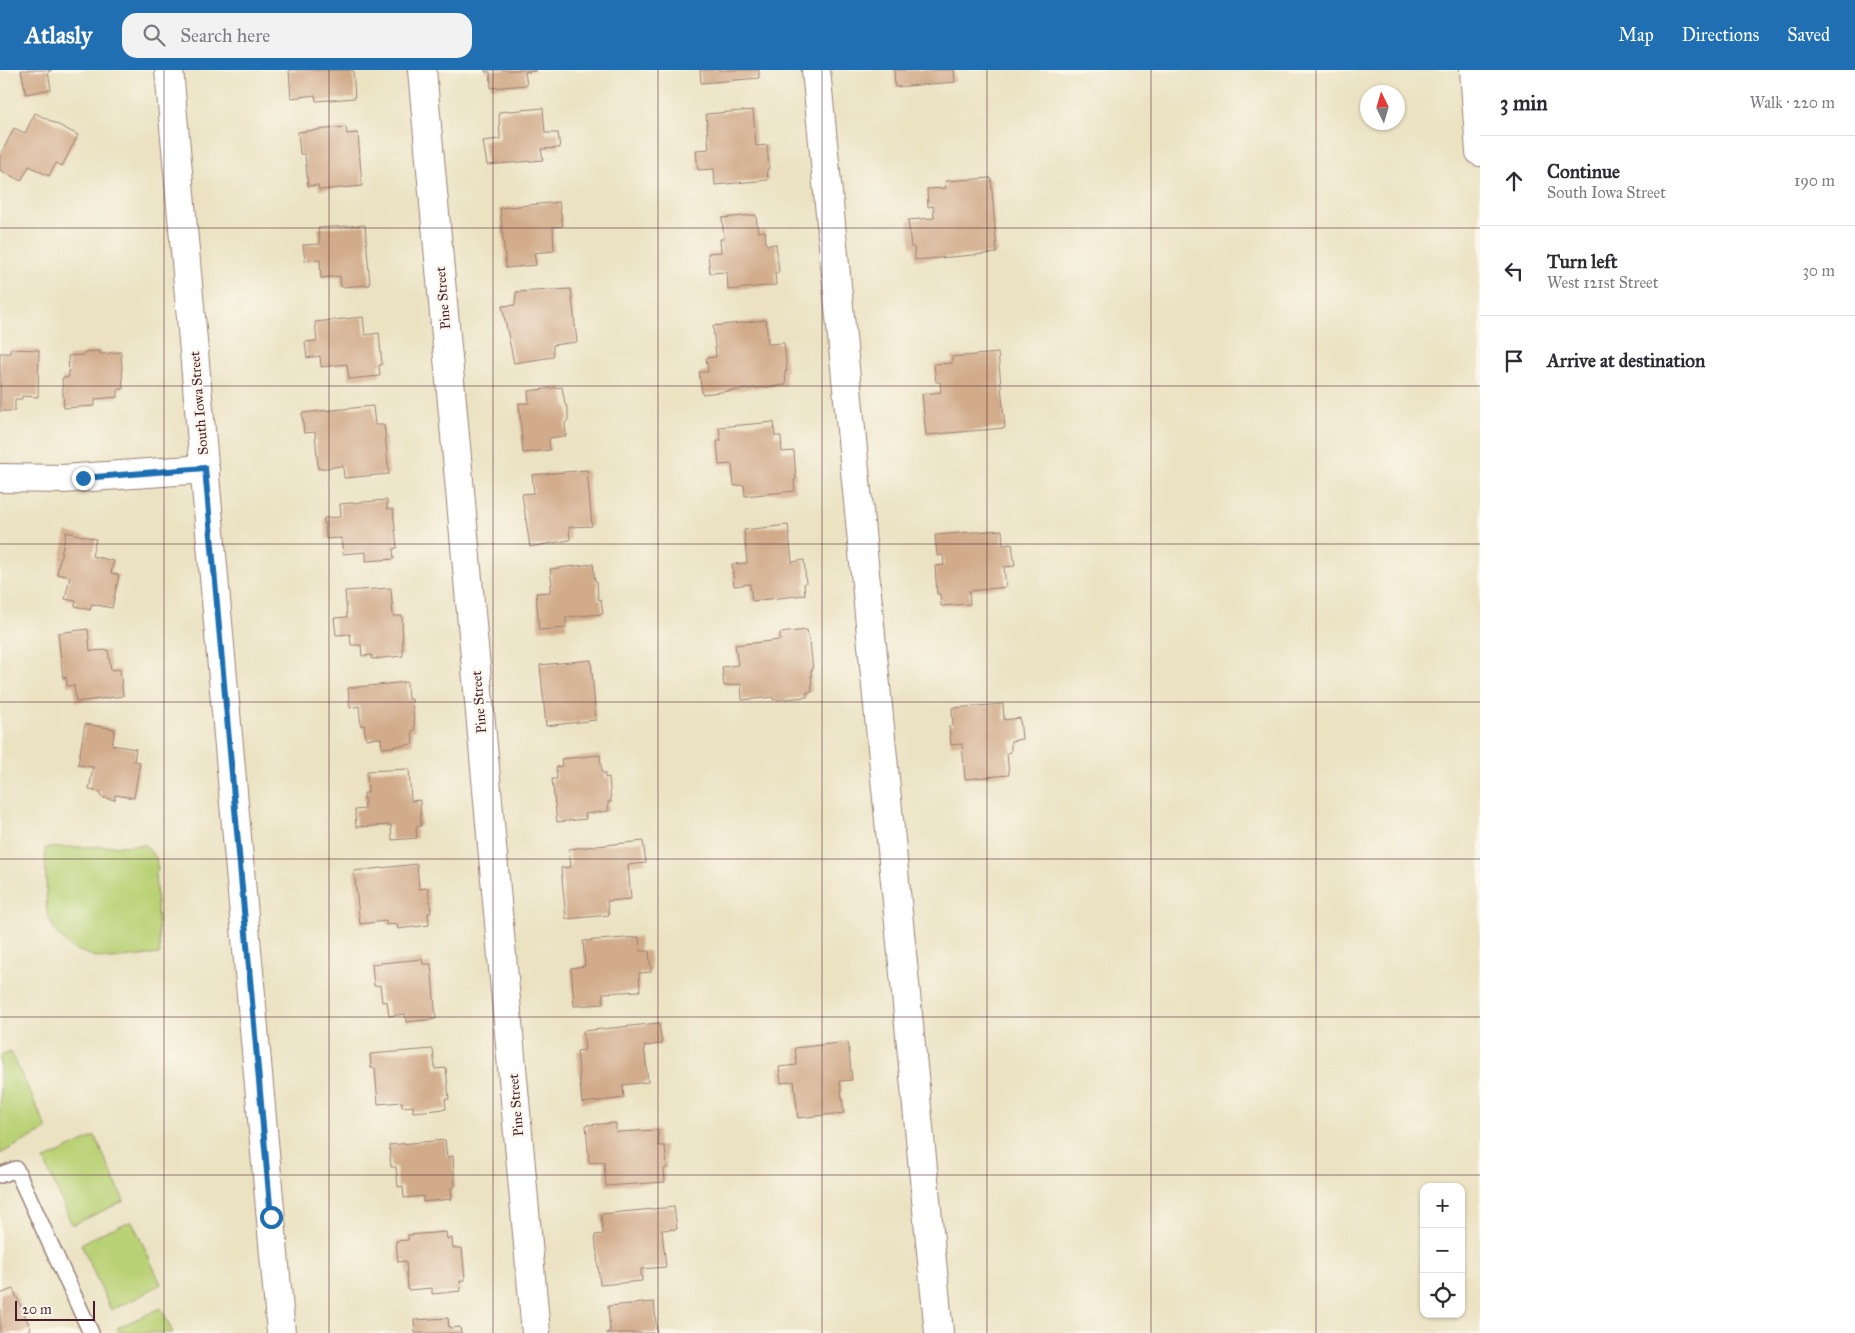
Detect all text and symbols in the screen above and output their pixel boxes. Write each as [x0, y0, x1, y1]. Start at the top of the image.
search box [122, 13, 472, 58]
text: Atlasly [25, 20, 92, 50]
icon: search [140, 21, 168, 49]
text: Search here [180, 24, 270, 47]
text: Map [1618, 24, 1654, 46]
text: Directions [1682, 24, 1759, 46]
text: Saved [1787, 24, 1830, 46]
north arrow [1360, 85, 1405, 130]
text: 3 min [1500, 90, 1548, 116]
text: Walk · 220 m [1750, 93, 1835, 112]
text: Continue [1547, 160, 1620, 183]
icon: ahead [1500, 167, 1528, 195]
text: 190 m [1794, 171, 1835, 190]
text: South Iowa Street [1547, 183, 1666, 202]
text: Turn left [1547, 250, 1617, 273]
icon: left [1500, 257, 1528, 285]
text: 30 m [1802, 261, 1835, 280]
street label: Pine Street [432, 266, 454, 330]
text: West 121st Street [1547, 273, 1658, 292]
icon: arrive [1500, 347, 1528, 375]
text: Arrive at destination [1547, 349, 1705, 372]
street label: South Iowa Street [186, 350, 212, 456]
route end [72, 467, 95, 490]
street label: Pine Street [468, 670, 490, 734]
street label: Pine Street [505, 1073, 527, 1137]
map controls [1420, 1183, 1465, 1318]
button: + [1420, 1183, 1465, 1228]
route start [260, 1206, 283, 1229]
button: − [1420, 1228, 1465, 1273]
button: locate [1420, 1273, 1465, 1318]
scale bar [15, 1298, 95, 1321]
text: 20 m [22, 1301, 52, 1318]

